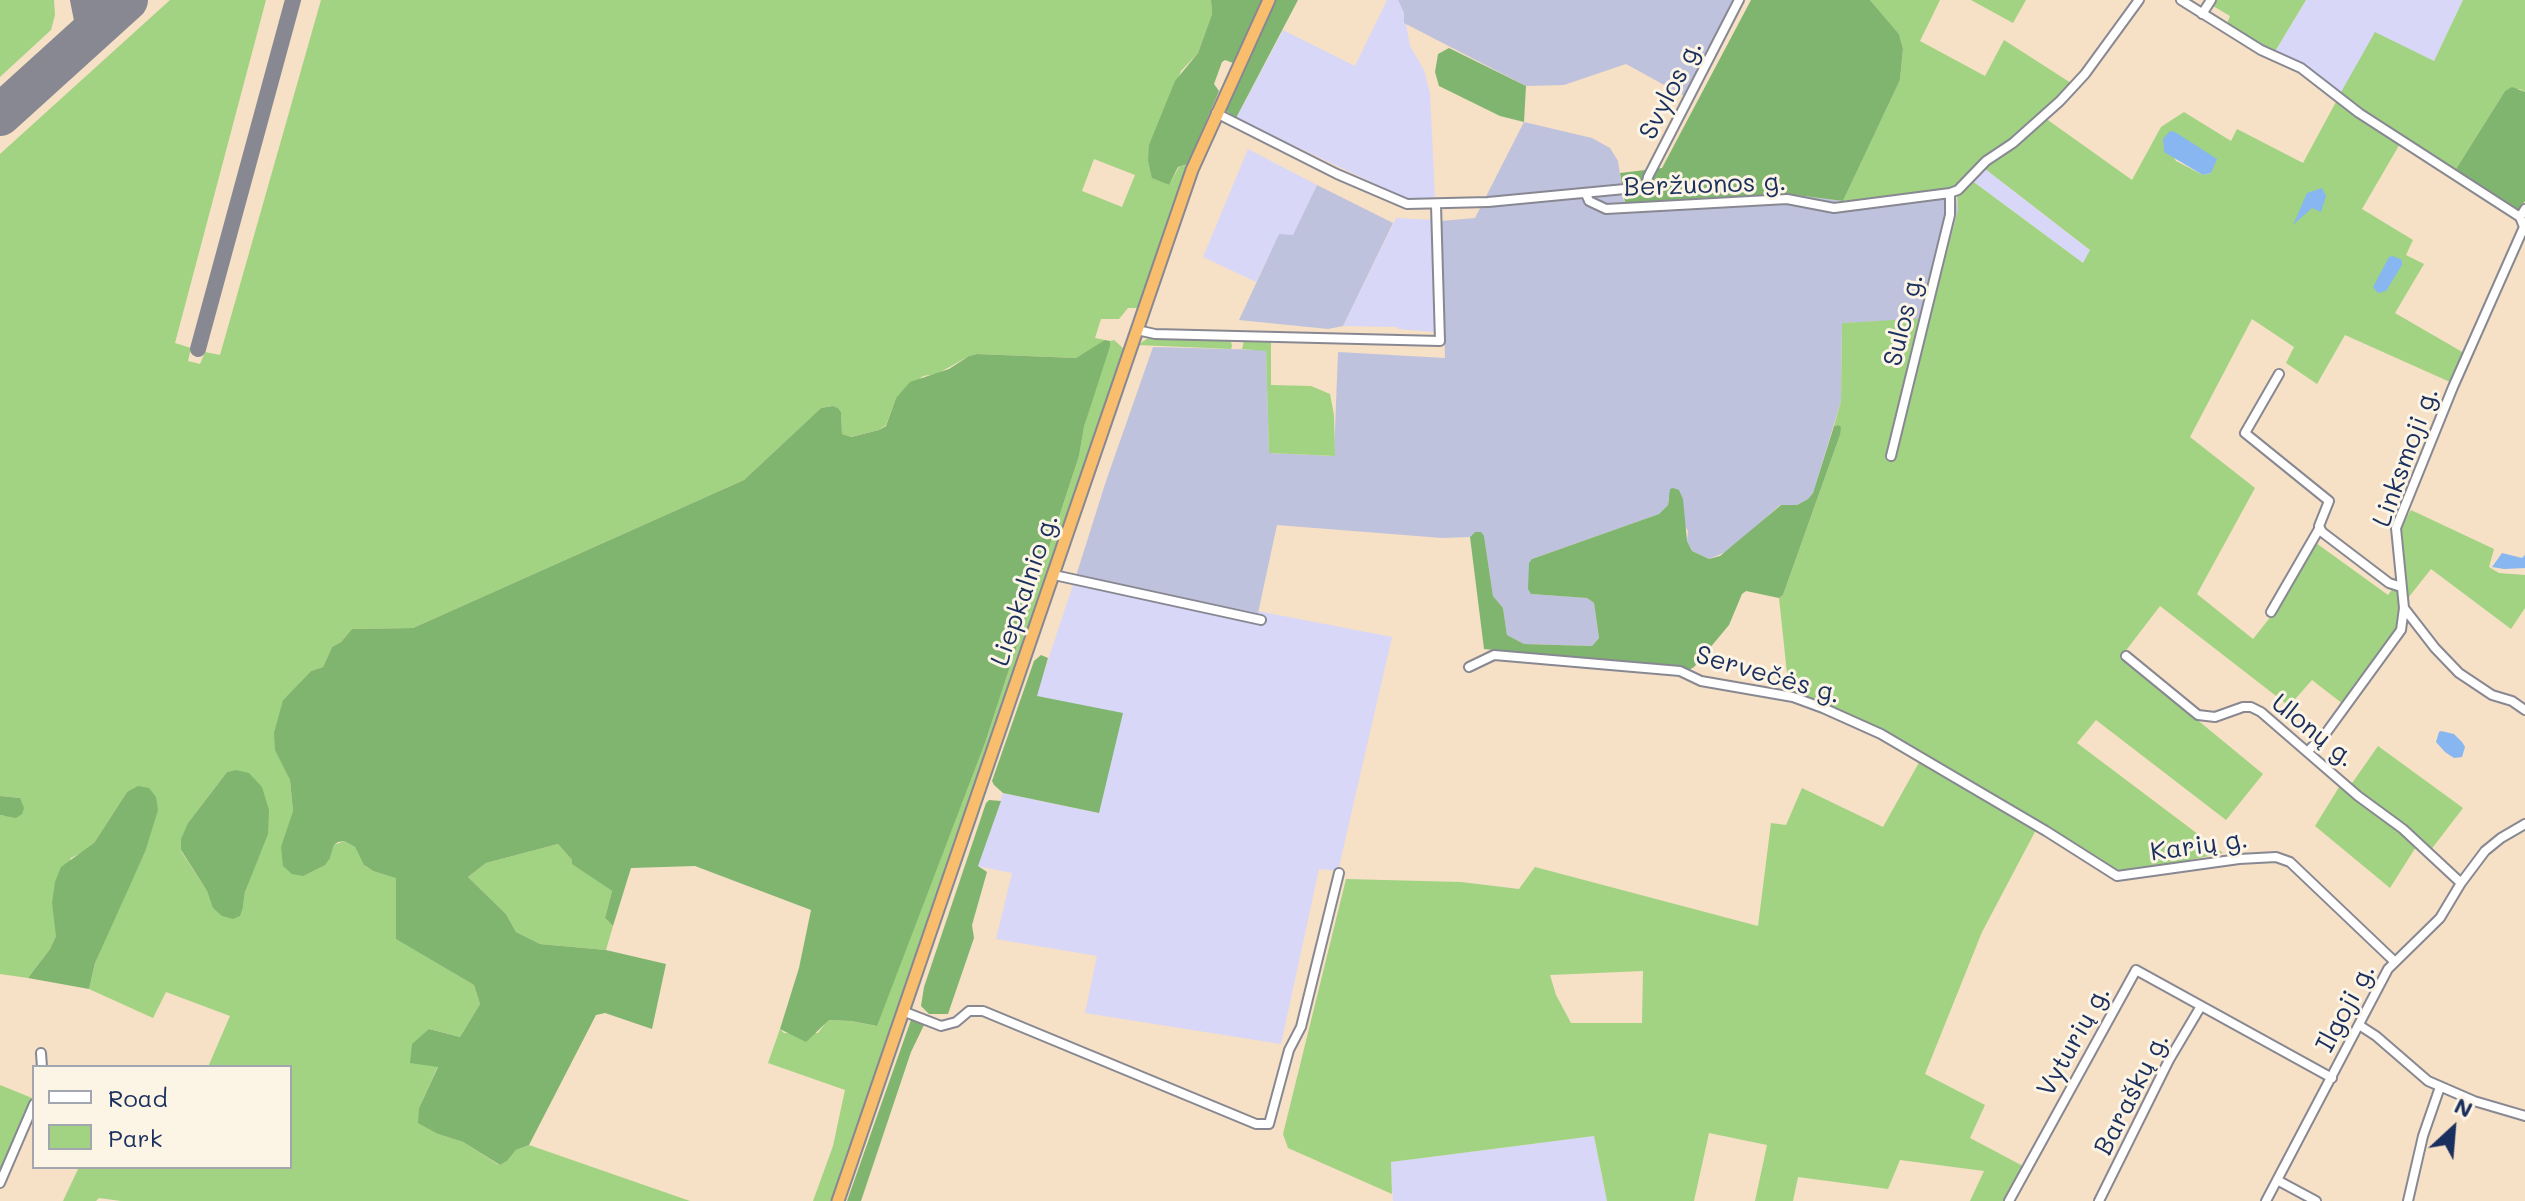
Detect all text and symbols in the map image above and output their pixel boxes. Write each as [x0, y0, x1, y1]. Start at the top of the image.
street label: Svylos g. [1633, 35, 1709, 145]
street label: Beržuonos g. [1623, 167, 1787, 203]
street label: Sulos g. [1877, 270, 1931, 370]
street label: Linksmoji g. [2366, 383, 2446, 531]
street label: Liepkalnio g. [984, 510, 1066, 670]
street label: Servečės g. [1692, 639, 1844, 711]
street label: Ulonų g. [2265, 688, 2361, 774]
street label: Karių g. [2148, 824, 2250, 868]
street label: Ilgoji g. [2310, 958, 2382, 1058]
street label: Vyturių g. [2031, 980, 2117, 1102]
street label: Baraškų g. [2088, 1028, 2176, 1160]
legend [32, 1065, 292, 1169]
text: Road [108, 1082, 168, 1113]
north arrow [2413, 1089, 2493, 1169]
text: N [2450, 1090, 2478, 1124]
text: Park [108, 1122, 162, 1153]

